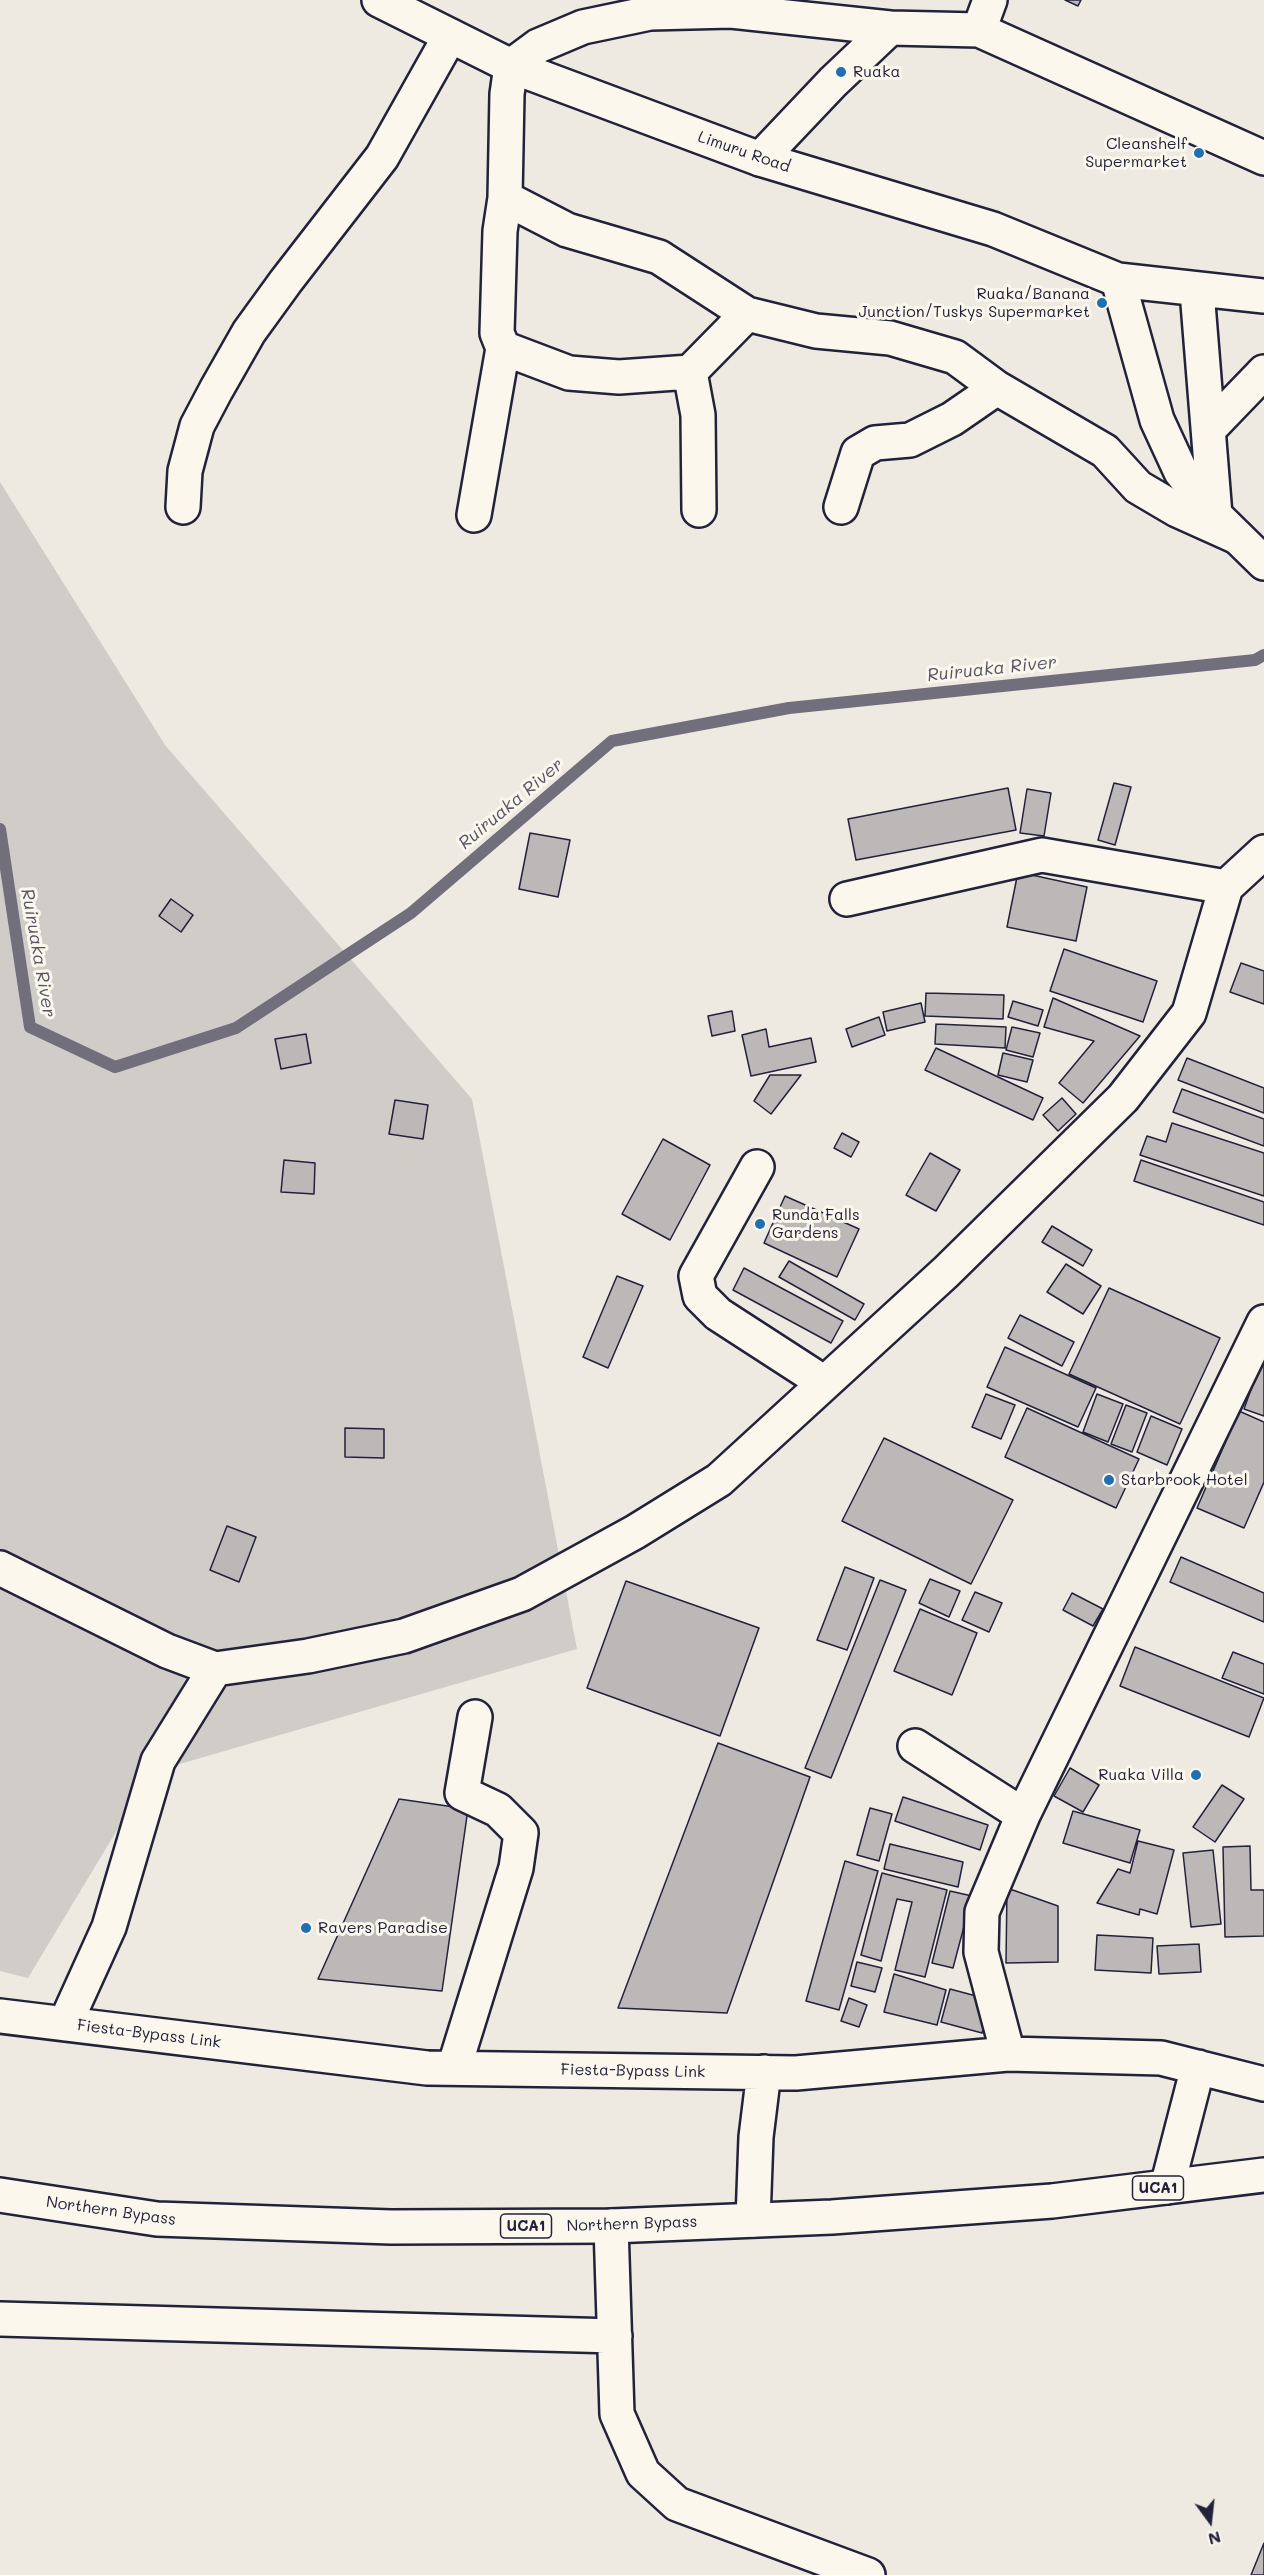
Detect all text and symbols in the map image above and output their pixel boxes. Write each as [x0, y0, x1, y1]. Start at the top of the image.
place label: Ruaka [853, 62, 900, 82]
marker: Ruaka [834, 65, 848, 79]
street label: Limuru Road [695, 127, 793, 177]
place label: Cleanshelf Supermarket [1085, 134, 1187, 172]
marker: Cleanshelf Supermarket [1192, 146, 1206, 160]
place label: Ruaka/Banana Junction/Tuskys Supermarket [859, 284, 1090, 322]
marker: Ruaka/Banana Junction/Tuskys Supermarket [1095, 296, 1109, 310]
water label: Ruiruaka River [926, 651, 1058, 687]
water label: Ruiruaka River [454, 754, 568, 854]
water label: Ruiruaka River [16, 887, 60, 1019]
place label: Runda Falls Gardens [772, 1205, 860, 1243]
marker: Runda Falls Gardens [753, 1217, 767, 1231]
place label: Starbrook Hotel [1121, 1470, 1248, 1490]
marker: Starbrook Hotel [1102, 1473, 1116, 1487]
place label: Ruaka Villa [1098, 1765, 1184, 1785]
marker: Ruaka Villa [1189, 1768, 1203, 1782]
place label: Ravers Paradise [318, 1918, 448, 1938]
marker: Ravers Paradise [299, 1921, 313, 1935]
street label: Fiesta-Bypass Link [76, 2016, 222, 2052]
street label: Fiesta-Bypass Link [560, 2060, 706, 2082]
road number: UCA1 [1132, 2176, 1184, 2200]
street label: Northern Bypass [45, 2192, 177, 2230]
street label: Northern Bypass [566, 2212, 698, 2236]
road number: UCA1 [500, 2214, 552, 2238]
north arrow [1180, 2491, 1240, 2551]
text: N [1206, 2527, 1223, 2551]

